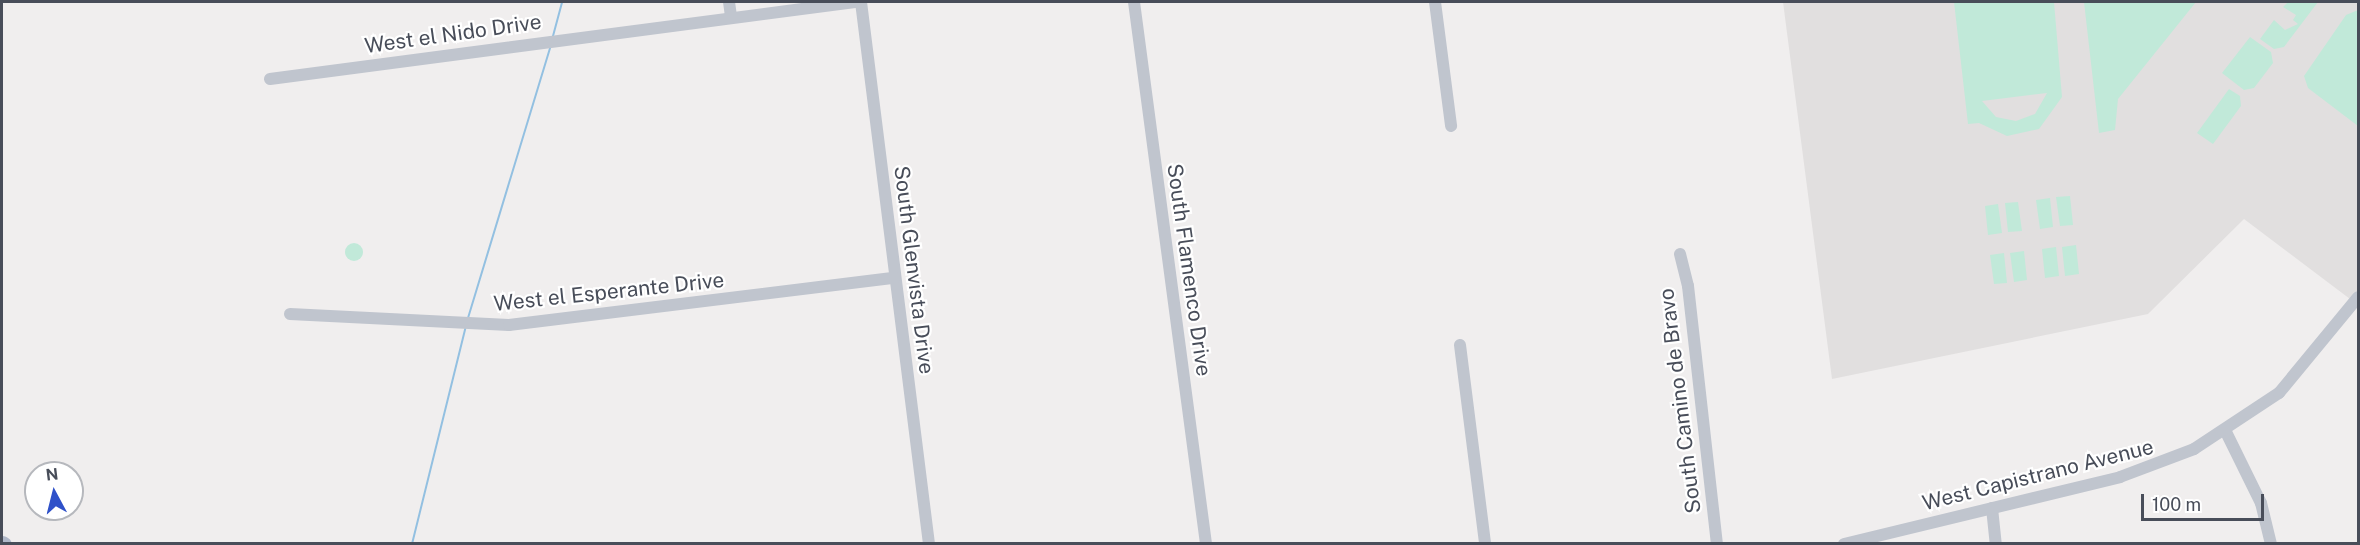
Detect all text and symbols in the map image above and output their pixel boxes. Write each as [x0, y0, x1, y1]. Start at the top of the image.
street label: West el Nido Drive [363, 9, 543, 59]
street label: South Flamenco Drive [1162, 162, 1216, 378]
street label: South Glenvista Drive [889, 164, 939, 376]
street label: West el Esperante Drive [492, 267, 726, 317]
street label: South Camino de Bravo [1654, 287, 1706, 515]
street label: West Capistrano Avenue [1920, 434, 2156, 516]
north arrow [24, 461, 84, 521]
text: N [45, 464, 59, 485]
scale bar [2144, 482, 2267, 520]
text: 100 m [2152, 494, 2201, 515]

